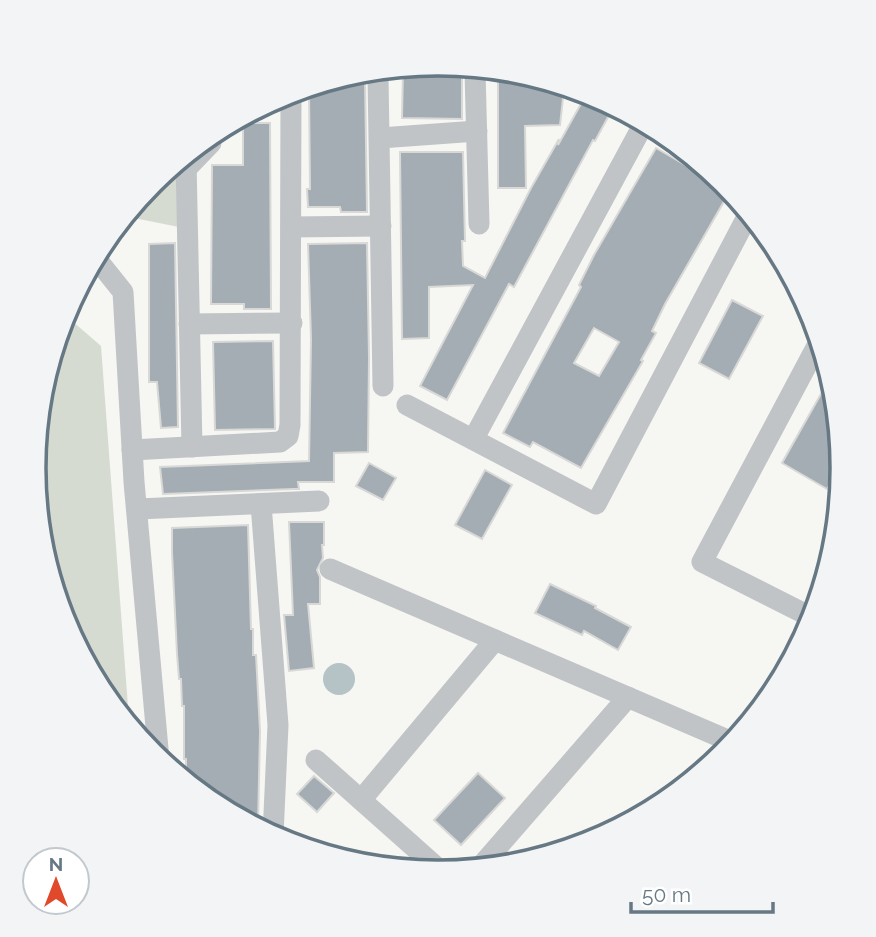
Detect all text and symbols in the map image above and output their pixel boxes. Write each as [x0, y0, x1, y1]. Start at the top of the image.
north arrow [21, 846, 91, 916]
text: N [49, 853, 63, 875]
scale bar [631, 870, 773, 914]
text: 50 m [642, 882, 691, 907]

